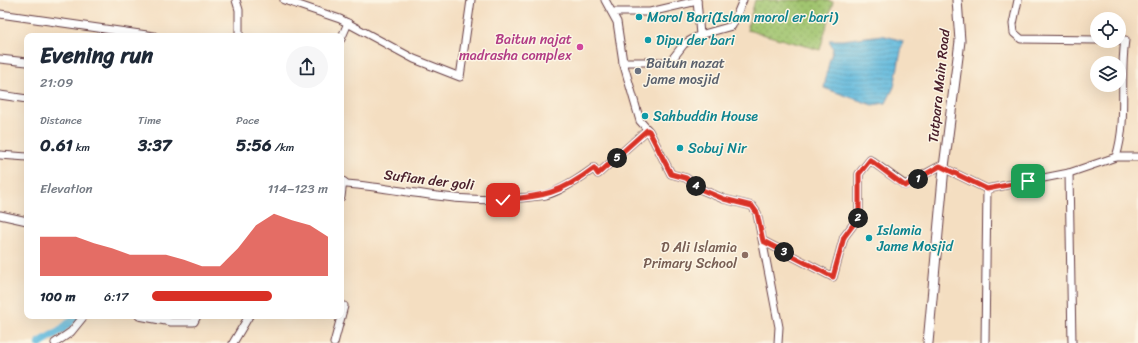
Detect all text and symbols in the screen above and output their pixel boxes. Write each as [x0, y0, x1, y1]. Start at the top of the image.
place label: Morol Bari(Islam morol er bari) [647, 5, 839, 30]
marker: Morol Bari(Islam morol er bari) [634, 12, 644, 22]
map controls [1090, 12, 1126, 92]
button: locate [1090, 12, 1126, 48]
street label: Tutpara Main Road [921, 26, 958, 144]
place label: Baitun najat madrasha complex [459, 27, 573, 68]
place label: Dipu der bari [656, 28, 736, 53]
marker: Dipu der bari [643, 35, 653, 45]
text: Evening run [40, 36, 153, 75]
marker: Baitun najat madrasha complex [575, 42, 585, 52]
button: share [286, 46, 328, 88]
place label: Baitun nazat jame mosjid [643, 51, 725, 92]
button: layers [1090, 56, 1126, 92]
marker: Baitun nazat jame mosjid [633, 66, 643, 76]
text: 21:09 [40, 71, 73, 94]
place label: Sahbuddin House [653, 104, 758, 129]
text: Distance [40, 111, 82, 130]
text: Time [138, 111, 161, 130]
text: Pace [236, 111, 259, 130]
marker: Sahbuddin House [640, 111, 650, 121]
text: 0.61 [40, 130, 73, 160]
text: 3:37 [138, 130, 172, 160]
text: 5:56 [236, 130, 272, 160]
place label: Sobuj Nir [688, 136, 748, 161]
text: km [73, 138, 90, 157]
text: /km [272, 138, 294, 157]
marker: Sobuj Nir [675, 143, 685, 153]
pin: 5 [607, 148, 627, 168]
text: 5 [614, 148, 620, 167]
street label: Sufian der goli [383, 162, 477, 198]
pin [1011, 164, 1045, 198]
pin: 1 [908, 169, 928, 189]
text: 1 [916, 169, 920, 188]
icon: arrive [1017, 170, 1039, 192]
pin: 4 [686, 176, 706, 196]
text: 4 [693, 176, 699, 195]
text: Elevation [40, 177, 93, 200]
text: 114–123 m [268, 177, 328, 200]
pin [486, 183, 520, 217]
icon: check [492, 189, 514, 211]
pin: 2 [848, 208, 868, 228]
text: 2 [855, 208, 861, 227]
place label: Islamia Jame Mosjid [876, 218, 954, 259]
marker: Islamia Jame Mosjid [864, 233, 874, 243]
place label: D Ali Islamia Primary School [643, 235, 738, 276]
pin: 3 [774, 242, 794, 262]
text: 3 [781, 242, 787, 261]
marker: D Ali Islamia Primary School [740, 250, 750, 260]
text: 100 m [40, 285, 75, 308]
text: 6:17 [104, 285, 128, 308]

